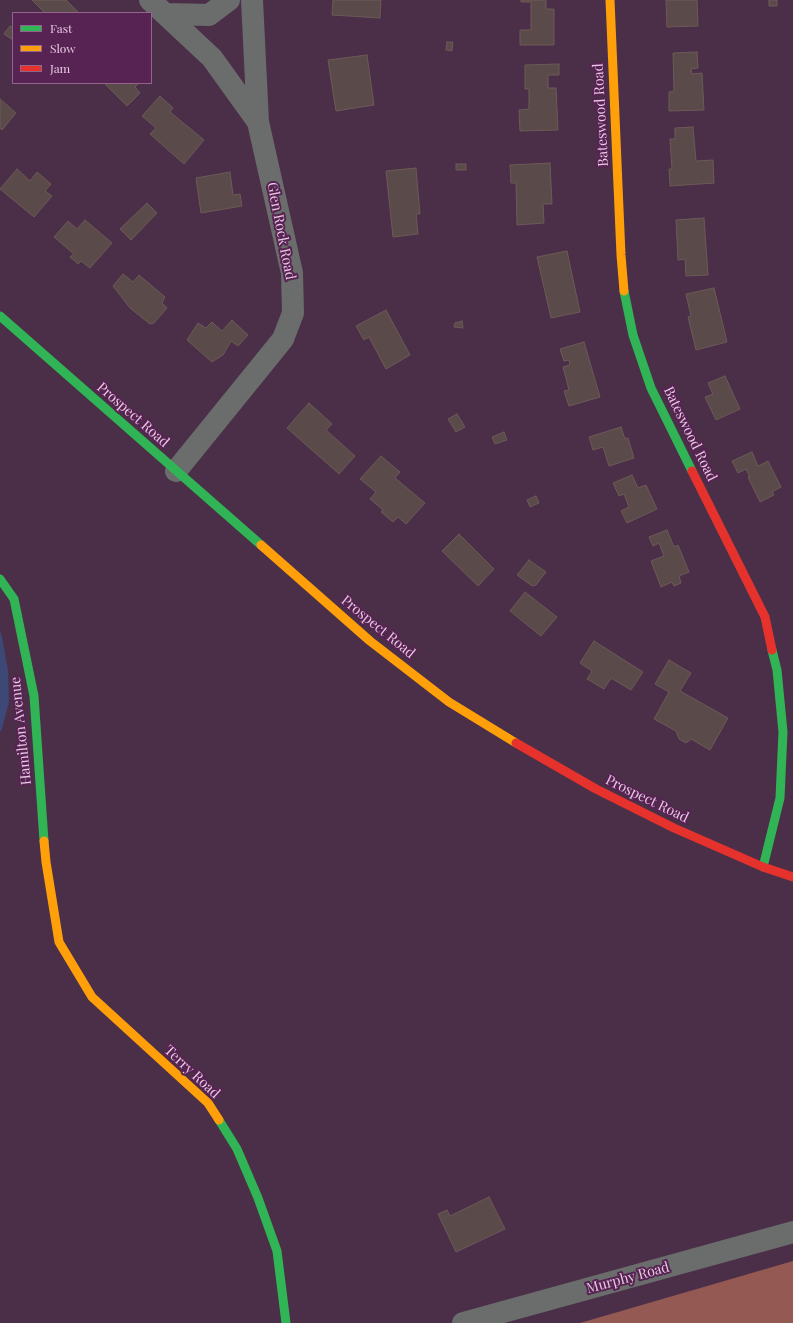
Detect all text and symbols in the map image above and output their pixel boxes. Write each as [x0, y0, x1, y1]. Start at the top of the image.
legend [12, 12, 152, 84]
text: Fast [50, 20, 72, 36]
text: Slow [50, 40, 76, 56]
text: Jam [50, 60, 70, 76]
street label: Bateswood Road [590, 63, 612, 167]
street label: Glen Rock Road [263, 181, 299, 281]
street label: Prospect Road [93, 379, 173, 451]
street label: Bateswood Road [660, 384, 720, 484]
street label: Prospect Road [338, 592, 418, 662]
street label: Hamilton Avenue [7, 676, 35, 786]
street label: Prospect Road [603, 772, 691, 826]
street label: Terry Road [161, 1042, 223, 1102]
street label: Murphy Road [585, 1259, 671, 1297]

